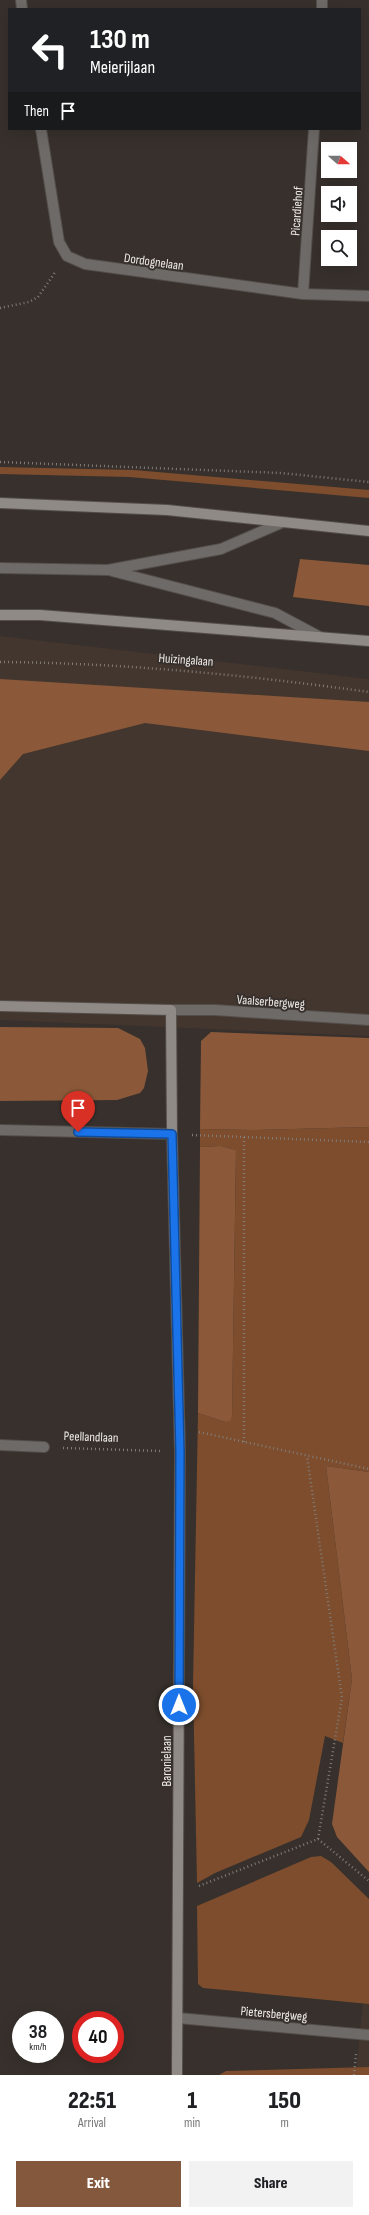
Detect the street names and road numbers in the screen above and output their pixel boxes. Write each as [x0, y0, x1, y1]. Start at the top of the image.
street label: Picardiehof [287, 186, 307, 236]
street label: Dordognelaan [123, 250, 185, 274]
street label: Huizingalaan [158, 650, 214, 670]
street label: Vaalserbergweg [236, 992, 306, 1012]
street label: Peellandlaan [63, 1428, 119, 1446]
street label: Baronielaan [159, 1736, 175, 1786]
street label: Pietersbergweg [240, 2003, 308, 2025]

